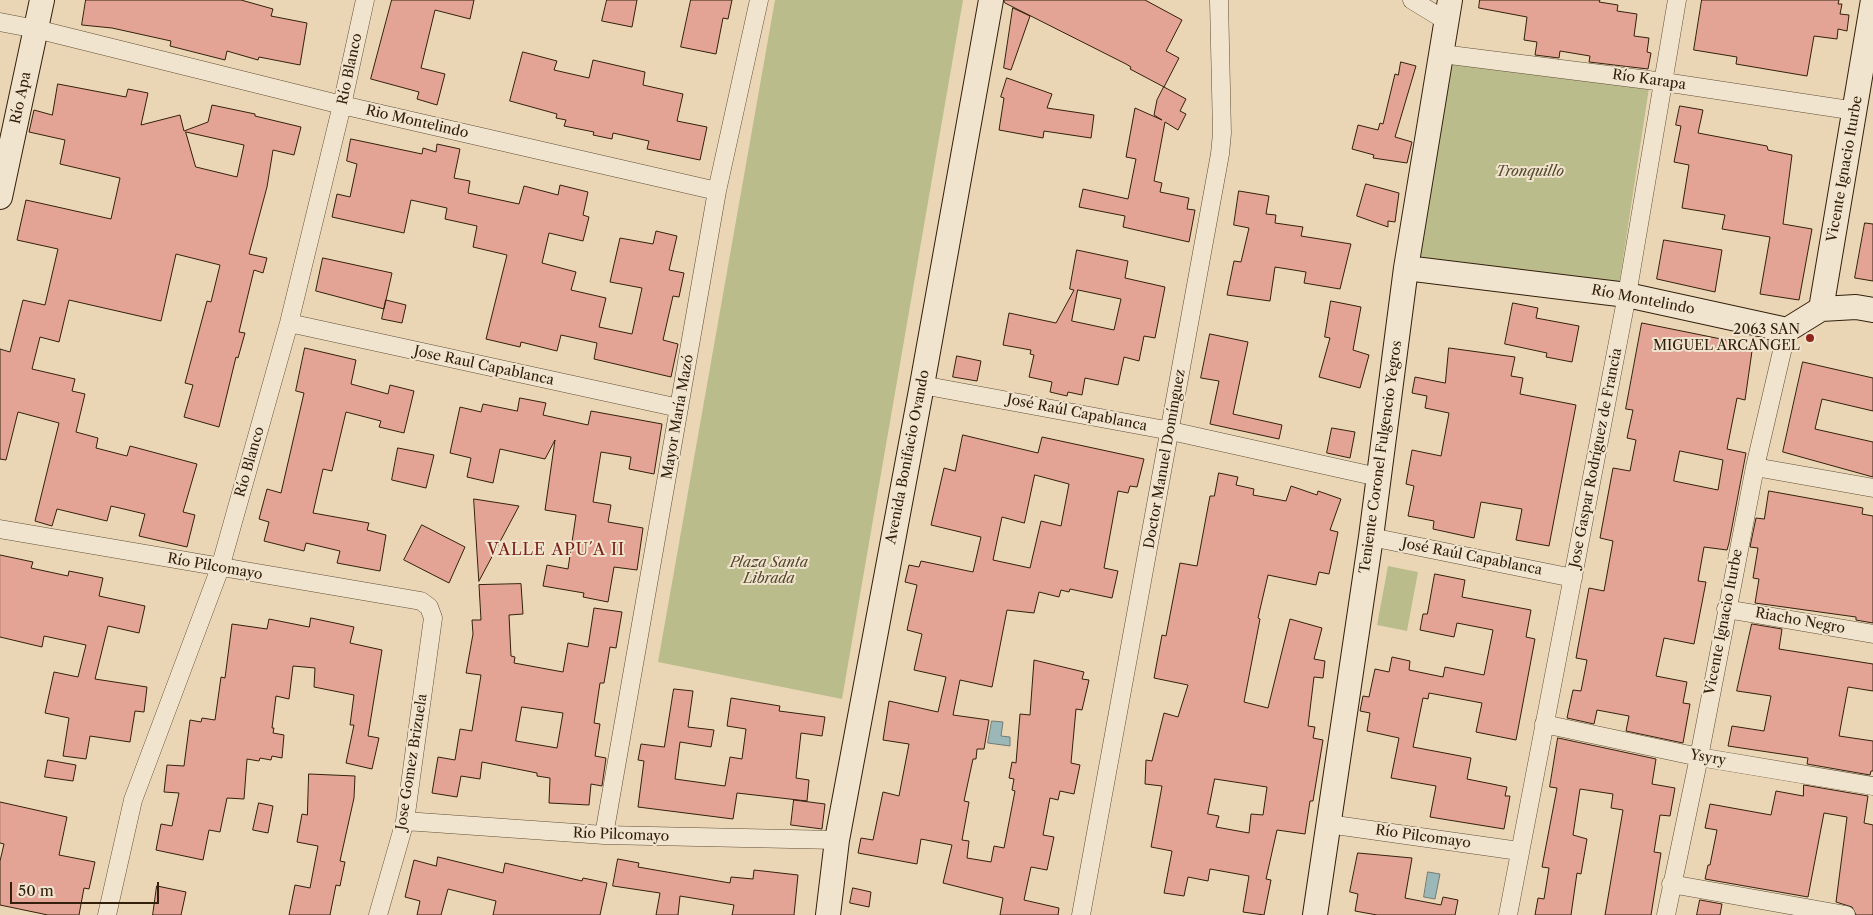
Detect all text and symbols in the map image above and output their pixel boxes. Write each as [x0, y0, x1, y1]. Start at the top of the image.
street label: Río Blanco [334, 32, 366, 106]
street label: Río Karapa [1611, 67, 1687, 93]
street label: Río Apa [7, 70, 35, 126]
street label: Vicente Ignacio Iturbe [1824, 95, 1866, 243]
street label: Rio Montelindo [364, 102, 470, 142]
park label: Tronquillo [1496, 164, 1564, 180]
street label: Río Montelindo [1590, 282, 1696, 318]
place label: 2063 SAN MIGUEL ARCANGEL [1653, 322, 1800, 354]
marker: 2063 SAN MIGUEL ARCANGEL [1804, 332, 1816, 344]
street label: Teniente Coronel Fulgencio Yegros [1356, 339, 1406, 575]
street label: Jose Raul Capablanca [412, 343, 556, 389]
street label: Jose Gaspar Rodríguez de Francia [1566, 347, 1626, 569]
street label: Mayor María Mazó [659, 353, 697, 481]
street label: Doctor Manuel Domínguez [1141, 368, 1189, 550]
street label: Avenida Bonifacio Ovando [883, 369, 933, 545]
street label: José Raúl Capablanca [1005, 391, 1149, 435]
street label: Río Blanco [232, 425, 268, 499]
street label: José Raúl Capablanca [1400, 535, 1544, 579]
district label: VALLE APU´A II [485, 540, 627, 560]
street label: Vicente Ignacio Iturbe [1702, 548, 1746, 696]
street label: Río Pilcomayo [166, 550, 264, 584]
park label: Plaza Santa Librada [730, 555, 808, 588]
street label: Riacho Negro [1754, 605, 1846, 637]
street label: Jose Gomez Brizuela [393, 693, 431, 831]
street label: Ysyry [1689, 747, 1727, 769]
street label: Río Pilcomayo [1374, 822, 1472, 852]
street label: Río Pilcomayo [572, 825, 670, 845]
scale bar [12, 872, 161, 904]
text: 50 m [18, 881, 54, 900]

